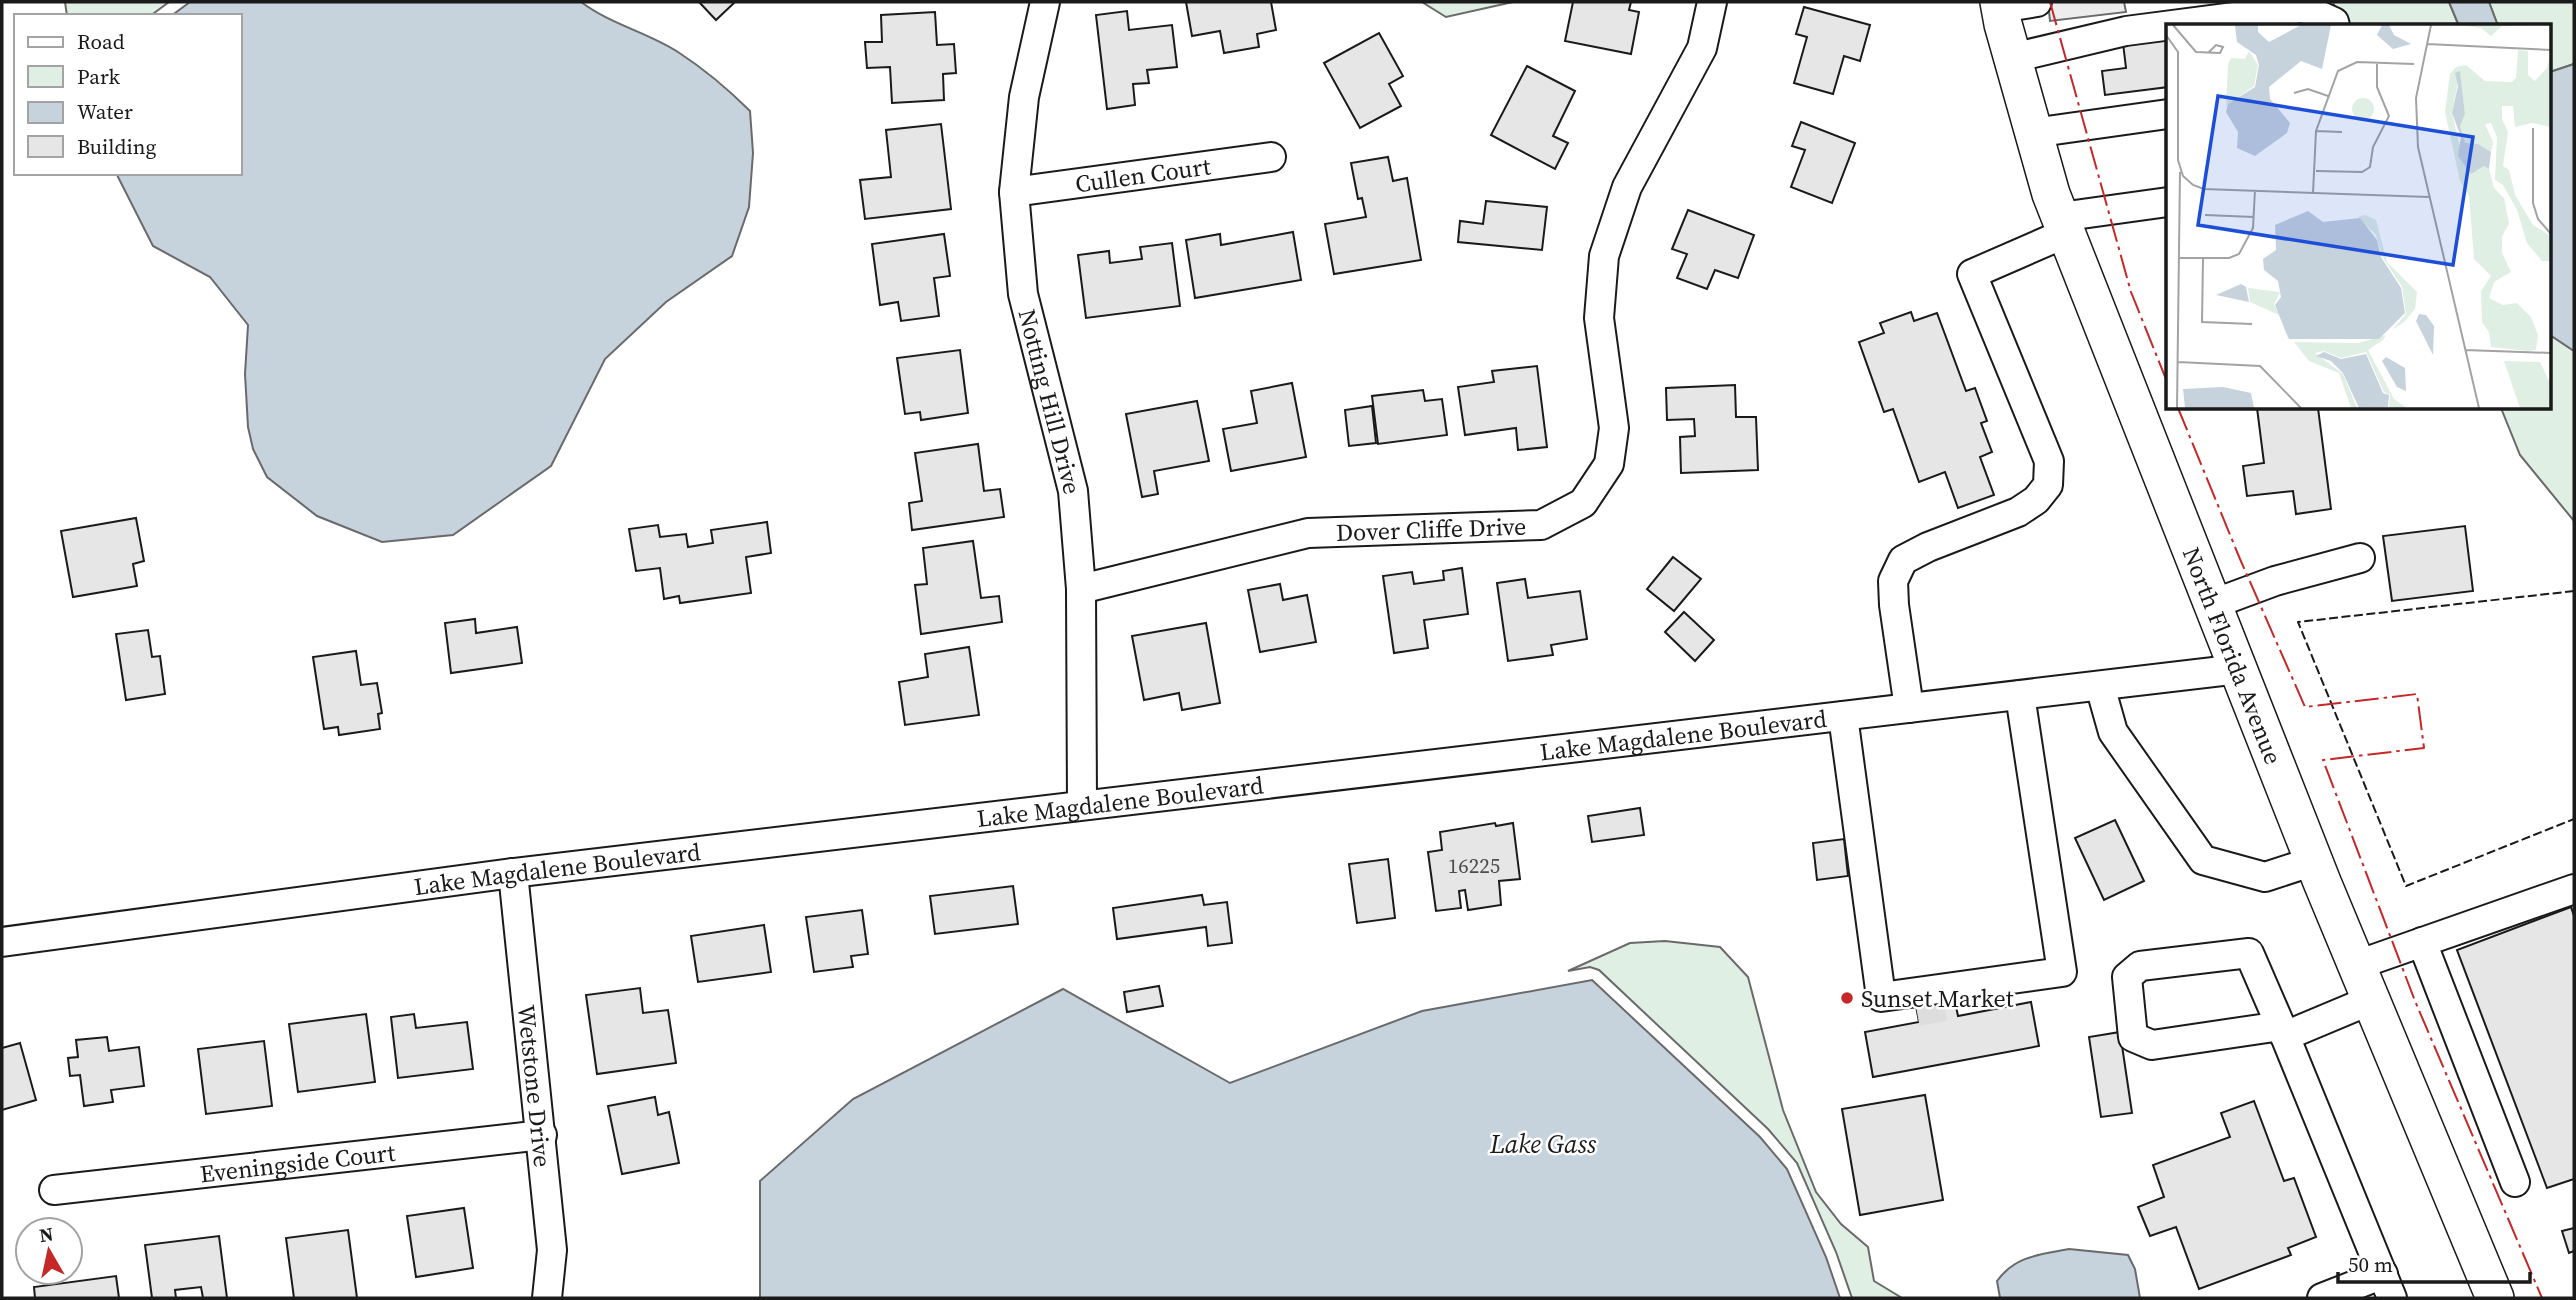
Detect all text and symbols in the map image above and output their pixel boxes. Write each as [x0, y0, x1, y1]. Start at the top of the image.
legend [14, 14, 242, 175]
inset map [2166, 24, 2552, 410]
text: Road [77, 27, 125, 56]
text: Park [77, 62, 121, 91]
text: Water [77, 97, 133, 126]
text: Building [77, 132, 156, 161]
street label: Cullen Court [1073, 149, 1213, 200]
street label: Notting Hill Drive [1011, 305, 1090, 497]
street label: Dover Cliffe Drive [1335, 509, 1527, 549]
street label: North Florida Avenue [2175, 542, 2290, 769]
street label: Lake Magdalene Boulevard [1538, 701, 1829, 768]
street label: Lake Magdalene Boulevard [975, 768, 1266, 835]
street label: Lake Magdalene Boulevard [412, 834, 703, 903]
house number: 16225 [1448, 851, 1500, 880]
place label: Sunset Market [1861, 982, 2014, 1015]
marker: Sunset Market [1839, 990, 1855, 1006]
street label: Wetstone Drive [510, 1003, 560, 1169]
water label: Lake Gass [1489, 1126, 1597, 1162]
street label: Eveningside Court [198, 1135, 397, 1190]
north arrow [14, 1216, 84, 1286]
text: N [37, 1220, 55, 1248]
scale bar [2338, 1240, 2530, 1284]
text: 50 m [2348, 1250, 2393, 1279]

